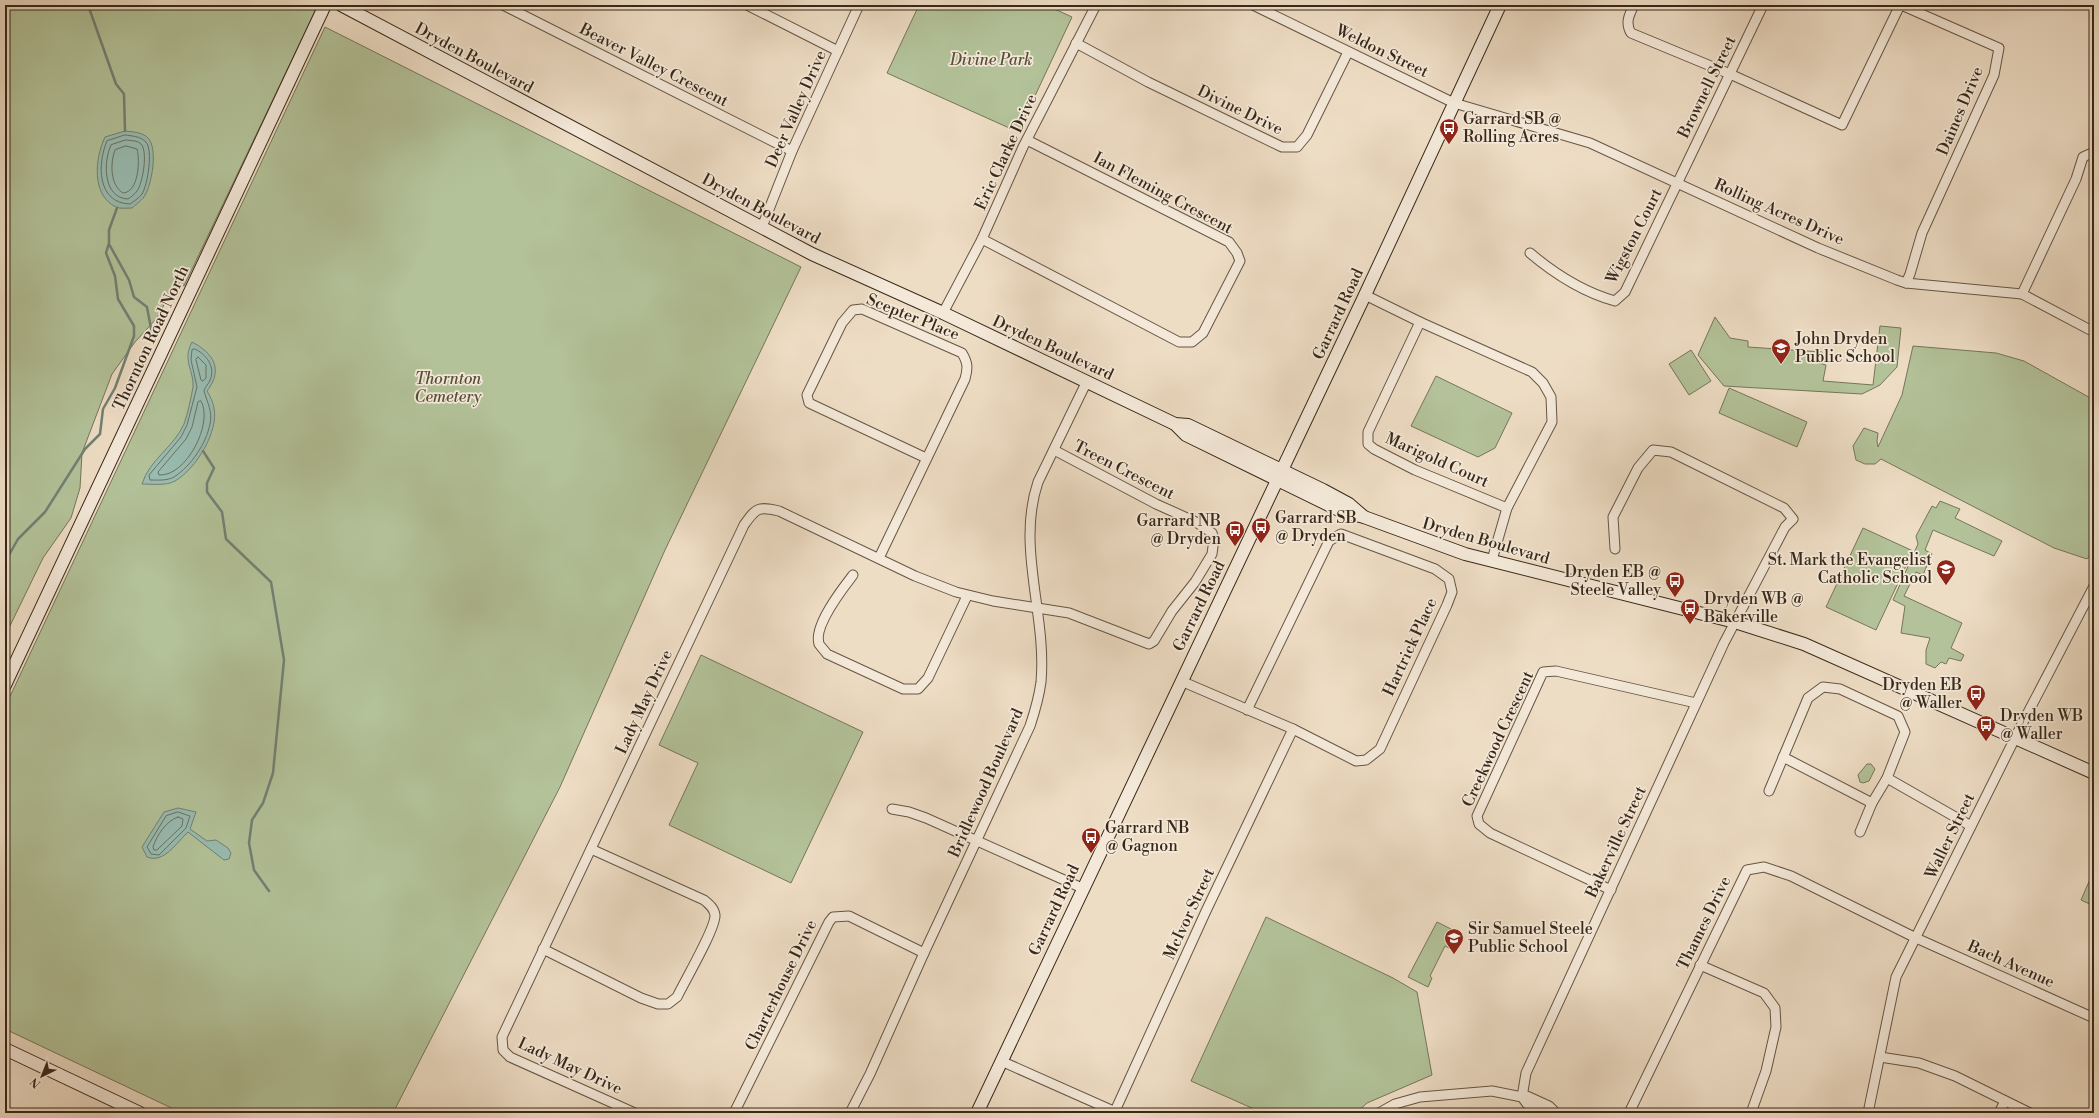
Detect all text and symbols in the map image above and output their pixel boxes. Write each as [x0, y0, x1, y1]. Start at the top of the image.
street label: Dryden Boulevard [411, 18, 537, 98]
street label: Beaver Valley Crescent [575, 18, 732, 111]
street label: Weldon Street [1331, 20, 1432, 82]
street label: Brownell Street [1673, 32, 1741, 142]
street label: Deer Valley Drive [761, 47, 831, 171]
park label: Divine Park [949, 50, 1032, 70]
street label: Daines Drive [1932, 64, 1988, 158]
street label: Divine Drive [1194, 81, 1286, 139]
street label: Eric Clarke Drive [970, 91, 1042, 213]
place label: Garrard SB @ Rolling Acres [1463, 109, 1561, 147]
bus stop icon: Garrard SB @ Rolling Acres [1438, 117, 1460, 145]
street label: Ian Fleming Crescent [1090, 148, 1236, 238]
street label: Dryden Boulevard [698, 169, 824, 249]
street label: Rolling Acres Drive [1711, 174, 1847, 250]
street label: Wigston Court [1601, 185, 1667, 288]
street label: Thornton Road North [109, 262, 194, 414]
street label: Garrard Road [1308, 265, 1368, 363]
street label: Scepter Place [864, 289, 962, 345]
street label: Dryden Boulevard [989, 311, 1117, 385]
place label: John Dryden Public School [1794, 329, 1895, 367]
school or university icon: John Dryden Public School [1770, 337, 1792, 365]
park label: Thornton Cemetery [414, 369, 482, 407]
street label: Marigold Court [1382, 428, 1492, 492]
street label: Treen Crescent [1070, 436, 1178, 504]
place label: Garrard SB @ Dryden [1275, 508, 1357, 546]
place label: Garrard NB @ Dryden [1137, 511, 1221, 549]
street label: Dryden Boulevard [1420, 513, 1552, 569]
bus stop icon: Garrard SB @ Dryden [1250, 516, 1272, 544]
bus stop icon: Garrard NB @ Dryden [1224, 519, 1246, 547]
place label: St. Mark the Evangelist Catholic School [1768, 550, 1932, 588]
street label: Garrard Road [1168, 557, 1230, 655]
school or university icon: St. Mark the Evangelist Catholic School [1935, 558, 1957, 586]
place label: Dryden EB @ Steele Valley [1565, 562, 1661, 600]
bus stop icon: Dryden EB @ Steele Valley [1664, 570, 1686, 598]
place label: Dryden WB @ Bakerville [1703, 589, 1804, 627]
street label: Hartrick Place [1379, 595, 1441, 699]
bus stop icon: Dryden WB @ Bakerville [1679, 597, 1701, 625]
street label: Lady May Drive [611, 647, 677, 757]
street label: Creekwood Crescent [1458, 668, 1538, 810]
place label: Dryden EB @ Waller [1882, 675, 1962, 713]
bus stop icon: Dryden EB @ Waller [1965, 683, 1987, 711]
street label: Bridlewood Boulevard [944, 705, 1028, 861]
place label: Dryden WB @ Waller [2000, 706, 2083, 744]
bus stop icon: Dryden WB @ Waller [1975, 714, 1997, 742]
street label: Bakerville Street [1581, 783, 1651, 902]
street label: Waller Street [1920, 790, 1979, 883]
place label: Garrard NB @ Gagnon [1105, 818, 1189, 856]
bus stop icon: Garrard NB @ Gagnon [1080, 826, 1102, 854]
street label: Garrard Road [1024, 861, 1084, 959]
street label: McIvor Street [1159, 865, 1219, 963]
street label: Thames Drive [1673, 873, 1735, 973]
street label: Charterhouse Drive [741, 916, 821, 1054]
place label: Sir Samuel Steele Public School [1468, 919, 1593, 957]
school or university icon: Sir Samuel Steele Public School [1443, 927, 1465, 955]
street label: Bach Avenue [1964, 936, 2057, 992]
street label: Lady May Drive [515, 1033, 625, 1099]
north arrow [22, 1056, 62, 1096]
text: N [28, 1074, 44, 1091]

